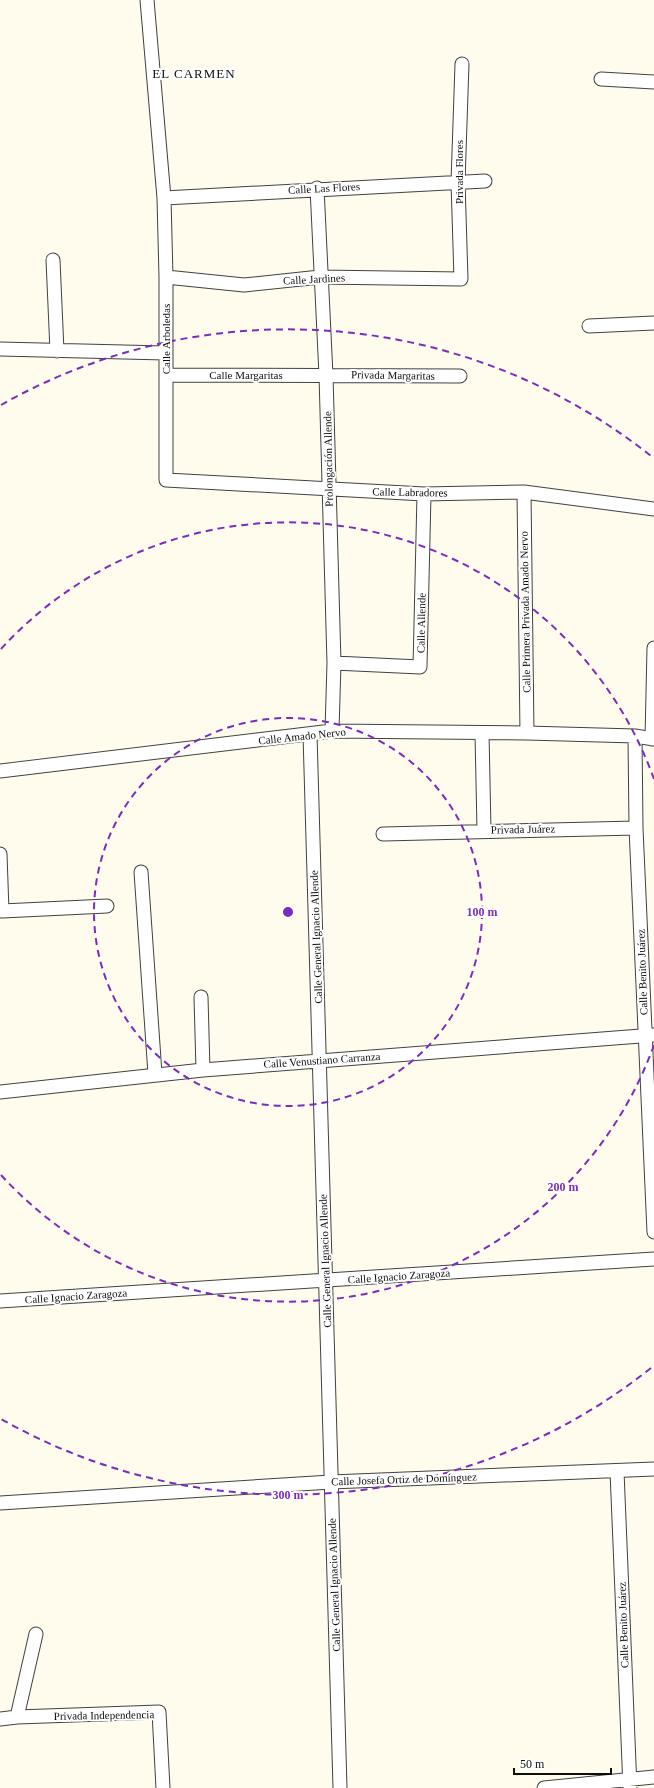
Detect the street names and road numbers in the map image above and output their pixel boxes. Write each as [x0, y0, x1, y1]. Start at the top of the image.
street label: Privada Flores [453, 140, 465, 204]
street label: Calle Las Flores [288, 180, 360, 196]
street label: Calle Jardines [283, 271, 345, 287]
street label: Calle Arboledas [160, 304, 172, 374]
street label: Privada Margaritas [351, 368, 435, 382]
street label: Calle Margaritas [209, 369, 283, 381]
street label: Prolongación Allende [321, 411, 335, 507]
street label: Calle Labradores [372, 485, 448, 499]
street label: Calle Primera Privada Amado Nervo [518, 530, 532, 693]
street label: Calle Allende [414, 593, 428, 653]
street label: Calle Amado Nervo [258, 725, 347, 747]
street label: Privada Juárez [491, 822, 555, 836]
street label: Calle General Ignacio Allende [308, 870, 324, 1004]
street label: Calle Benito Juárez [634, 929, 649, 1015]
street label: Calle Venustiano Carranza [263, 1050, 381, 1070]
street label: Calle General Ignacio Allende [317, 1194, 333, 1328]
street label: Calle Ignacio Zaragoza [347, 1266, 451, 1286]
street label: Calle Ignacio Zaragoza [24, 1286, 128, 1306]
street label: Calle Josefa Ortiz de Domínguez [331, 1470, 477, 1488]
street label: Calle General Ignacio Allende [326, 1518, 342, 1652]
street label: Calle Benito Juárez [615, 1582, 630, 1668]
street label: Privada Independencia [54, 1708, 154, 1722]

